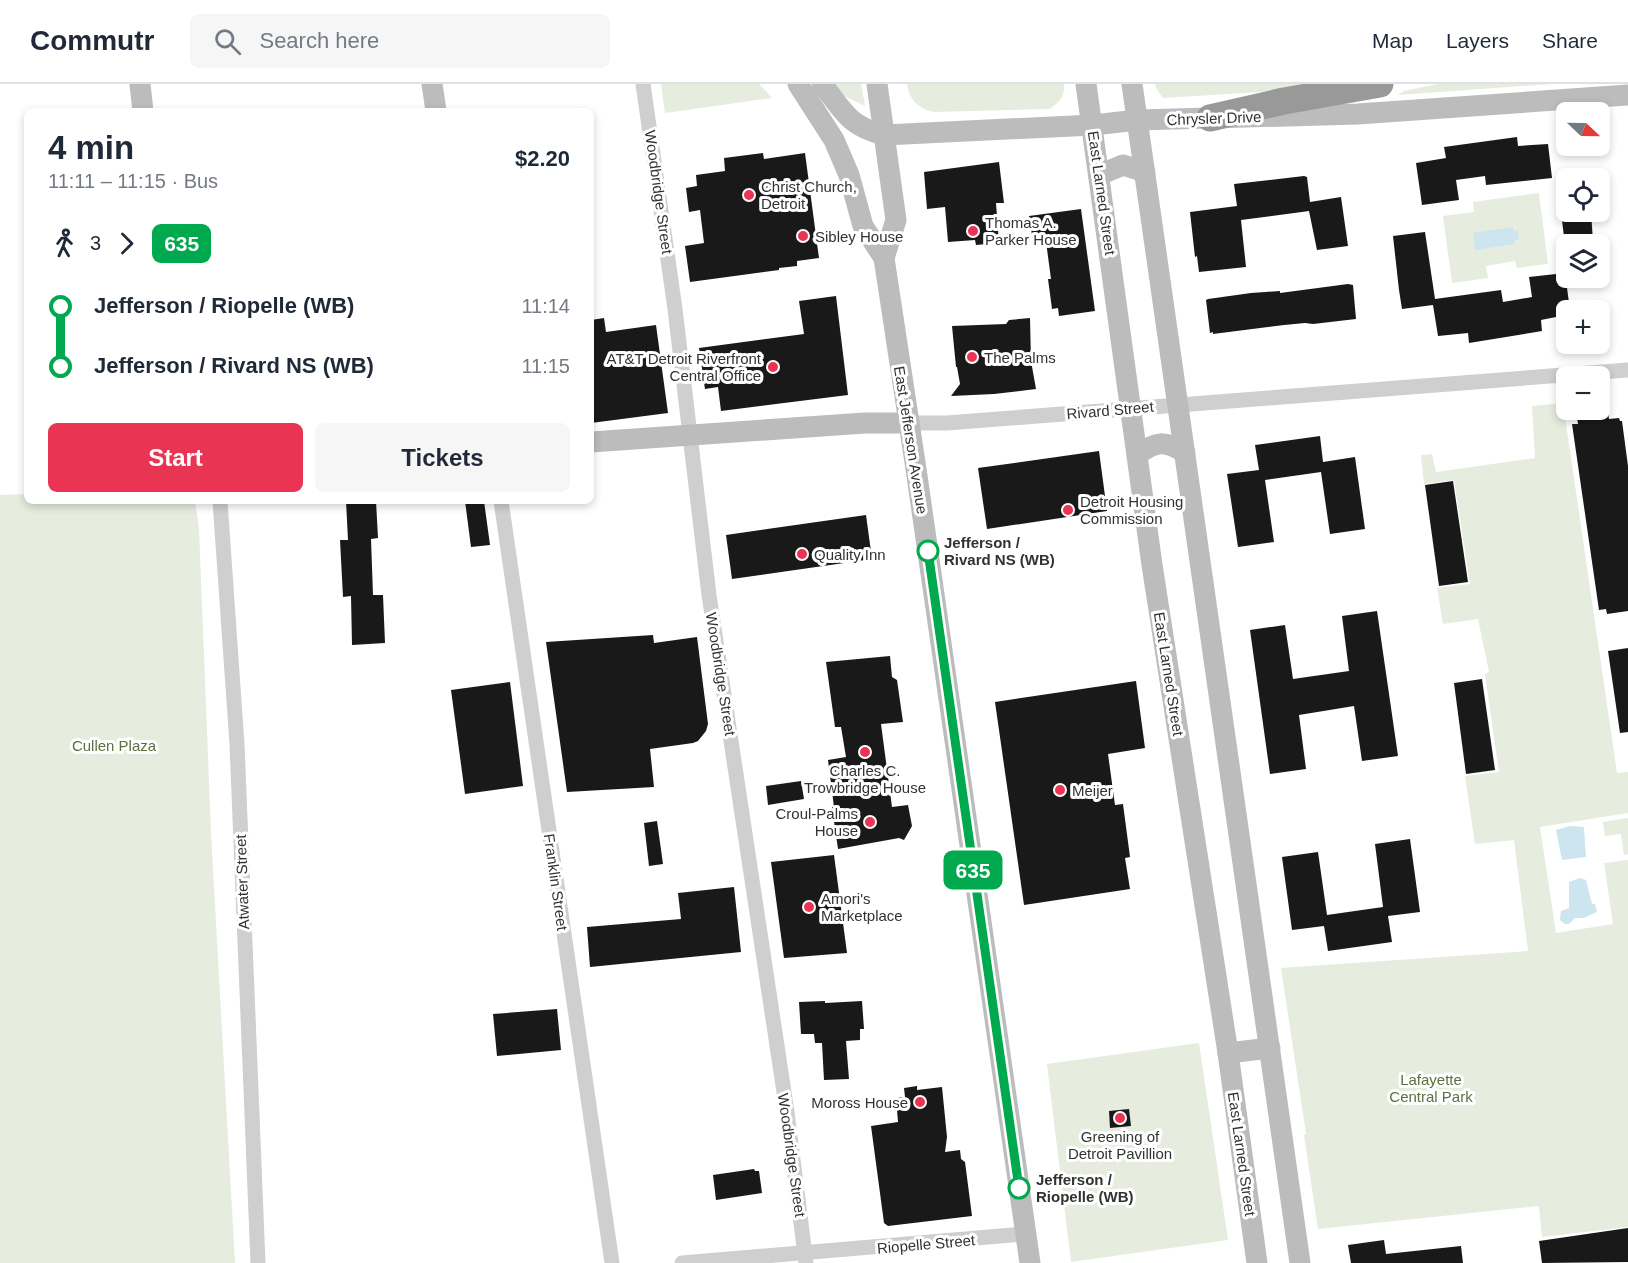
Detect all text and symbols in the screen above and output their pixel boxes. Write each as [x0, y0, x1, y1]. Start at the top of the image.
search box [190, 14, 610, 68]
text: Commutr [30, 25, 154, 56]
icon: search [211, 25, 244, 58]
text: Search here [259, 28, 379, 53]
text: Map [1372, 29, 1413, 52]
text: Layers [1446, 29, 1509, 52]
text: Share [1542, 29, 1598, 52]
north arrow [1556, 102, 1610, 156]
map controls [1556, 102, 1610, 420]
street label: Chrysler Drive [1166, 108, 1262, 128]
text: 4 min [48, 129, 134, 166]
street label: Woodbridge Street [642, 129, 676, 256]
street label: East Larned Street [1085, 130, 1119, 257]
text: $2.20 [515, 146, 570, 171]
button: locate [1556, 168, 1610, 222]
text: 11:11 – 11:15 · Bus [48, 170, 218, 192]
place label: Christ Church, Detroit [761, 178, 857, 212]
marker: Christ Church, Detroit [742, 188, 756, 202]
place label: Thomas A. Parker House [985, 214, 1077, 248]
marker: Thomas A. Parker House [966, 224, 980, 238]
icon: walk [48, 227, 81, 260]
icon: forward [110, 227, 143, 260]
place label: Sibley House [815, 228, 903, 245]
marker: Sibley House [796, 229, 810, 243]
text: 3 [90, 232, 101, 254]
text: 635 [164, 232, 199, 255]
button: layers [1556, 234, 1610, 288]
text: Jefferson / Riopelle (WB) [94, 293, 354, 318]
text: 11:14 [521, 295, 570, 317]
button: + [1556, 300, 1610, 354]
place label: The Palms [984, 349, 1056, 366]
place label: AT&T Detroit Riverfront Central Office [607, 350, 762, 384]
marker: The Palms [965, 350, 979, 364]
text: Jefferson / Rivard NS (WB) [94, 353, 374, 378]
text: 11:15 [521, 355, 570, 377]
marker: AT&T Detroit Riverfront Central Office [766, 360, 780, 374]
street label: East Jefferson Avenue [891, 365, 931, 515]
button: − [1556, 366, 1610, 420]
street label: Rivard Street [1066, 398, 1155, 422]
button: Start [48, 423, 303, 492]
button: Tickets [315, 423, 570, 492]
place label: Detroit Housing Commission [1080, 493, 1183, 527]
marker: Detroit Housing Commission [1061, 503, 1075, 517]
place label: Jefferson / Rivard NS (WB) [944, 534, 1055, 568]
marker: Jefferson / Rivard NS (WB) [917, 540, 939, 562]
place label: Quality Inn [814, 546, 886, 563]
marker: Quality Inn [795, 547, 809, 561]
street label: Woodbridge Street [703, 611, 739, 738]
street label: East Larned Street [1151, 611, 1187, 738]
park label: Cullen Plaza [72, 737, 157, 754]
marker: Charles C. Trowbridge House [858, 745, 872, 759]
place label: Charles C. Trowbridge House [804, 762, 926, 796]
place label: Meijer [1072, 782, 1113, 799]
marker: Meijer [1053, 783, 1067, 797]
place label: Croul-Palms House [775, 805, 858, 839]
marker: Croul-Palms House [863, 815, 877, 829]
street label: Atwater Street [232, 833, 252, 930]
street label: Franklin Street [541, 833, 571, 932]
line badge: 635 [938, 850, 1008, 890]
text: 635 [955, 859, 991, 882]
place label: Amori's Marketplace [821, 890, 903, 924]
marker: Amori's Marketplace [802, 900, 816, 914]
park label: Lafayette Central Park [1389, 1071, 1473, 1105]
street label: East Larned Street [1225, 1091, 1259, 1218]
street label: Woodbridge Street [775, 1092, 809, 1219]
place label: Moross House [811, 1094, 908, 1111]
marker: Moross House [913, 1095, 927, 1109]
marker: Greening of Detroit Pavillion [1113, 1111, 1127, 1125]
place label: Greening of Detroit Pavillion [1068, 1128, 1172, 1162]
place label: Jefferson / Riopelle (WB) [1036, 1171, 1134, 1205]
marker: Jefferson / Riopelle (WB) [1008, 1177, 1030, 1199]
street label: Riopelle Street [876, 1231, 977, 1257]

